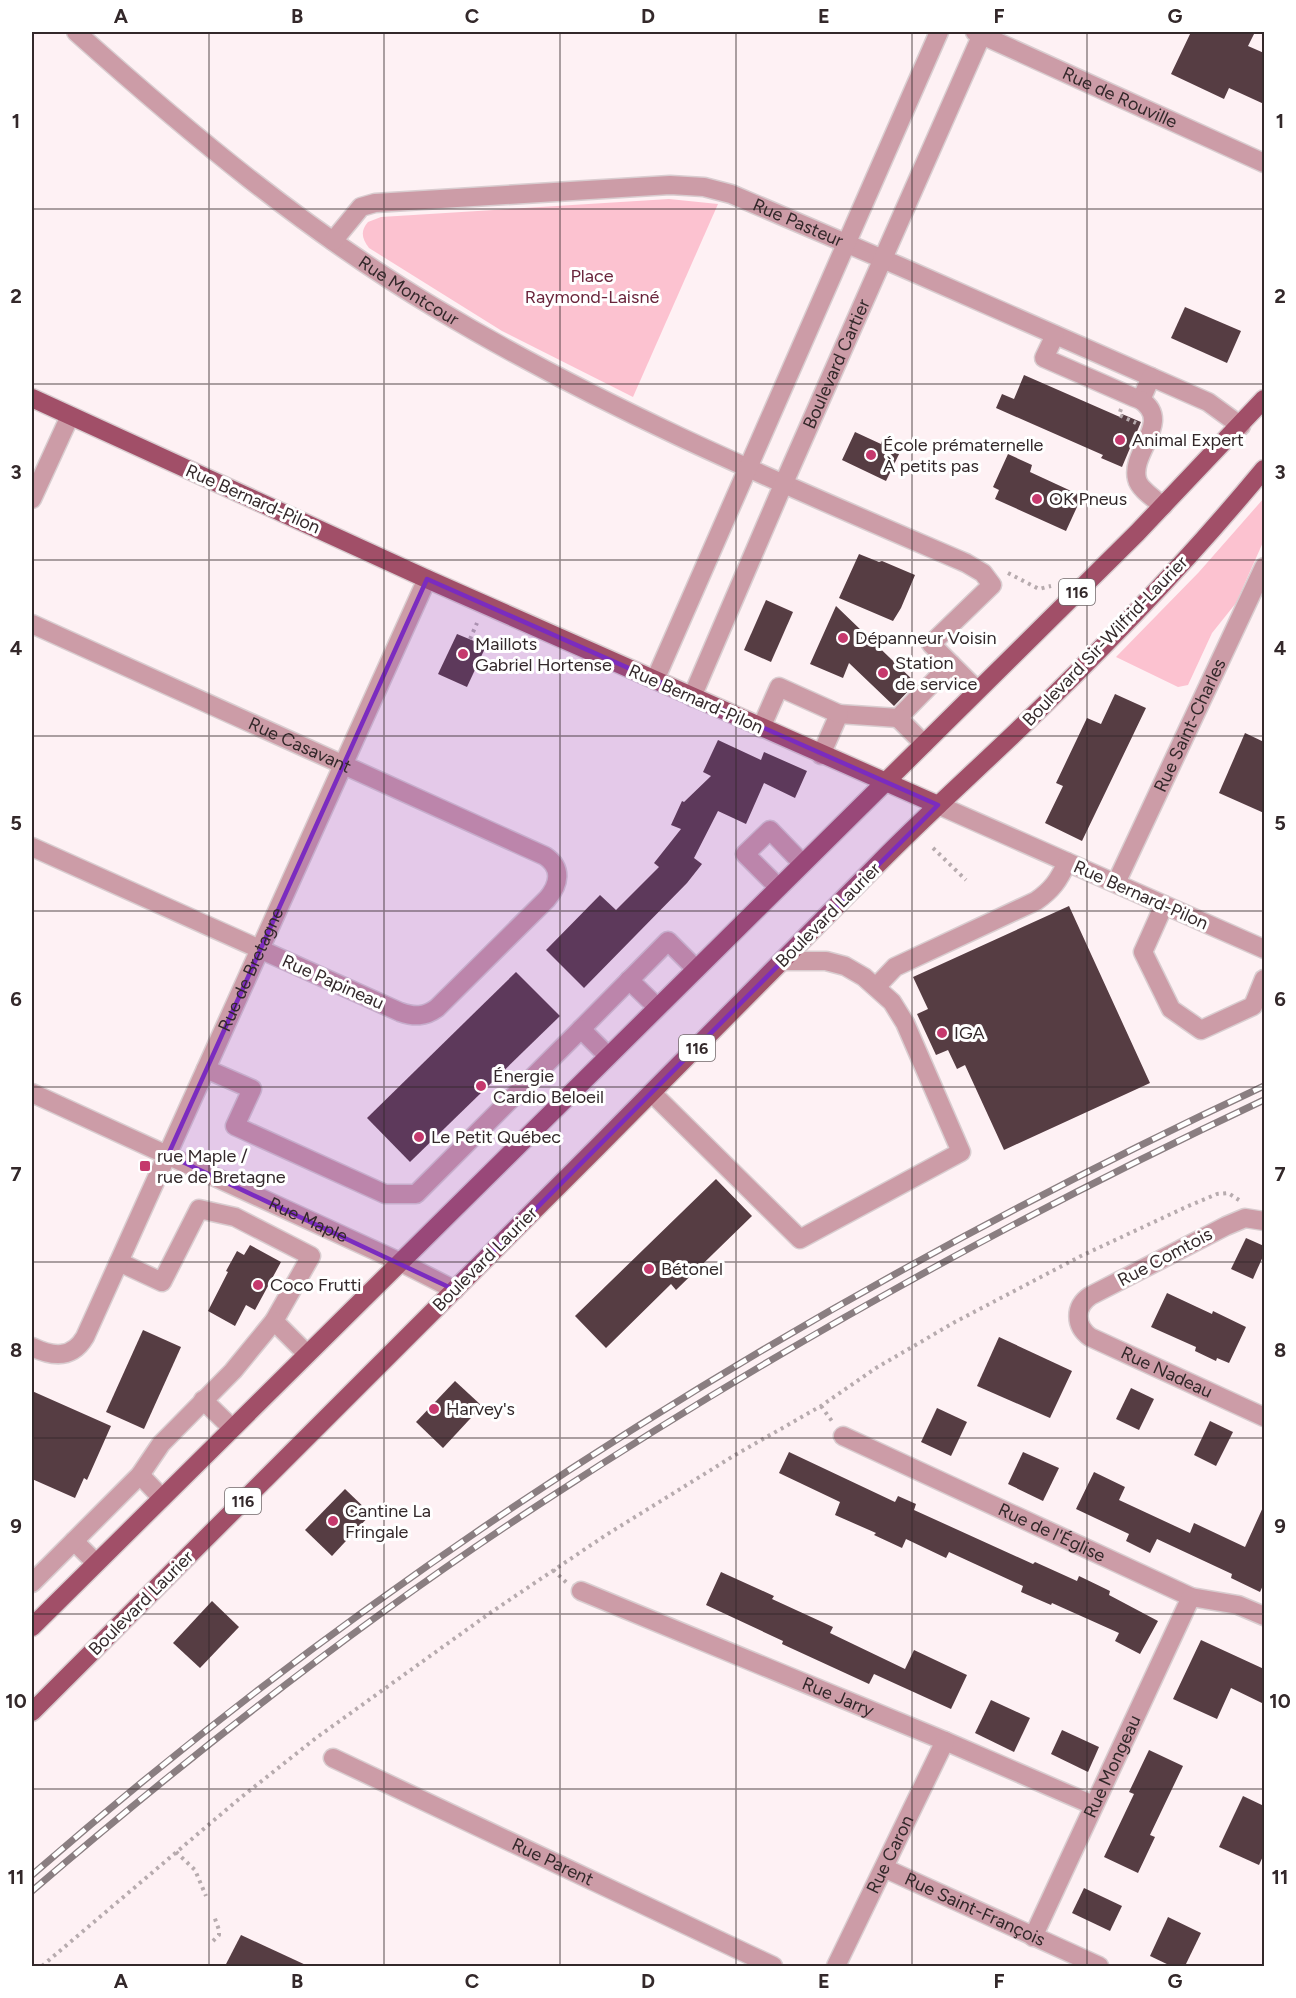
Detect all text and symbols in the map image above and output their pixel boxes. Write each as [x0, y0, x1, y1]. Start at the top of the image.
text: A [114, 4, 129, 28]
text: B [291, 4, 303, 28]
text: C [465, 4, 479, 28]
text: D [641, 4, 655, 28]
text: E [818, 4, 830, 28]
text: F [993, 4, 1005, 28]
text: G [1168, 4, 1183, 28]
street label: Rue de Rouville [1059, 62, 1181, 133]
text: 1 [12, 109, 20, 133]
text: 1 [1276, 109, 1284, 133]
street label: Rue Pasteur [749, 194, 847, 252]
street label: Rue Montcour [354, 251, 463, 330]
park label: Place Raymond-Laisné [525, 265, 659, 308]
text: 2 [10, 284, 22, 308]
text: 2 [1274, 284, 1286, 308]
street label: Boulevard Cartier [798, 296, 875, 432]
place label: Animal Expert [1132, 429, 1244, 451]
marker: Animal Expert [1113, 433, 1127, 447]
place label: École prématernelle À petits pas [883, 434, 1044, 477]
marker: École prématernelle À petits pas [864, 448, 878, 462]
street label: Rue Bernard-Pilon [182, 459, 324, 539]
text: 3 [10, 460, 22, 484]
text: 3 [1274, 460, 1286, 484]
place label: OK Pneus [1049, 488, 1127, 510]
marker: OK Pneus [1030, 492, 1044, 506]
street label: Boulevard Sir-Wilfrid-Laurier [1018, 551, 1192, 731]
road number: 116 [1059, 579, 1095, 605]
place label: Dépanneur Voisin [855, 627, 997, 649]
marker: Dépanneur Voisin [836, 631, 850, 645]
place label: Maillots Gabriel Hortense [475, 633, 612, 676]
text: 4 [10, 636, 23, 660]
text: 4 [1274, 636, 1287, 660]
marker: Maillots Gabriel Hortense [456, 647, 470, 661]
place label: Station de service [895, 652, 977, 695]
street label: Rue Saint-Charles [1149, 655, 1230, 796]
street label: Rue Bernard-Pilon [625, 659, 767, 739]
marker: Station de service [876, 666, 890, 680]
street label: Rue Casavant [245, 712, 355, 778]
text: 5 [10, 811, 22, 835]
text: 5 [1274, 811, 1286, 835]
street label: Rue Bernard-Pilon [1070, 855, 1212, 935]
street label: Boulevard Laurier [771, 858, 885, 972]
street label: Rue de Bretagne [213, 904, 288, 1035]
street label: Rue Papineau [279, 950, 387, 1014]
text: 6 [10, 987, 22, 1011]
text: 6 [1274, 987, 1286, 1011]
place label: IGA [954, 1022, 985, 1044]
marker: IGA [935, 1026, 949, 1040]
road number: 116 [679, 1035, 715, 1061]
place label: Énergie Cardio Beloeil [493, 1065, 604, 1108]
marker: Énergie Cardio Beloeil [474, 1079, 488, 1093]
place label: Le Petit Québec [431, 1126, 561, 1148]
marker: Le Petit Québec [412, 1130, 426, 1144]
place label: rue Maple / rue de Bretagne [157, 1145, 286, 1188]
marker: rue Maple / rue de Bretagne [138, 1159, 152, 1173]
text: 7 [10, 1162, 22, 1186]
text: 7 [1274, 1162, 1286, 1186]
street label: Rue Maple [265, 1192, 351, 1248]
street label: Boulevard Laurier [428, 1202, 542, 1316]
street label: Rue Comtois [1114, 1223, 1216, 1291]
place label: Bétonel [661, 1258, 723, 1280]
marker: Bétonel [642, 1262, 656, 1276]
place label: Coco Frutti [270, 1274, 362, 1296]
marker: Coco Frutti [251, 1278, 265, 1292]
text: 8 [10, 1338, 22, 1362]
text: 8 [1274, 1338, 1286, 1362]
street label: Rue Nadeau [1117, 1342, 1216, 1403]
place label: Harvey's [446, 1398, 515, 1420]
marker: Harvey's [427, 1402, 441, 1416]
road number: 116 [225, 1488, 261, 1514]
street label: Rue de l'Église [995, 1498, 1109, 1567]
place label: Cantine La Fringale [345, 1500, 431, 1543]
text: 9 [10, 1514, 22, 1538]
marker: Cantine La Fringale [326, 1514, 340, 1528]
text: 9 [1274, 1514, 1286, 1538]
street label: Boulevard Laurier [84, 1546, 198, 1660]
street label: Rue Jarry [799, 1672, 878, 1722]
text: 10 [5, 1689, 27, 1713]
text: 10 [1269, 1689, 1291, 1713]
street label: Rue Mongeau [1079, 1712, 1146, 1821]
street label: Rue Caron [862, 1812, 918, 1897]
street label: Rue Parent [508, 1833, 597, 1891]
text: 11 [8, 1865, 24, 1889]
text: 11 [1272, 1865, 1288, 1889]
street label: Rue Saint-François [901, 1868, 1049, 1951]
text: A [114, 1969, 129, 1993]
text: B [291, 1969, 303, 1993]
text: C [465, 1969, 479, 1993]
text: D [641, 1969, 655, 1993]
text: E [818, 1969, 830, 1993]
text: F [993, 1969, 1005, 1993]
text: G [1168, 1969, 1183, 1993]

